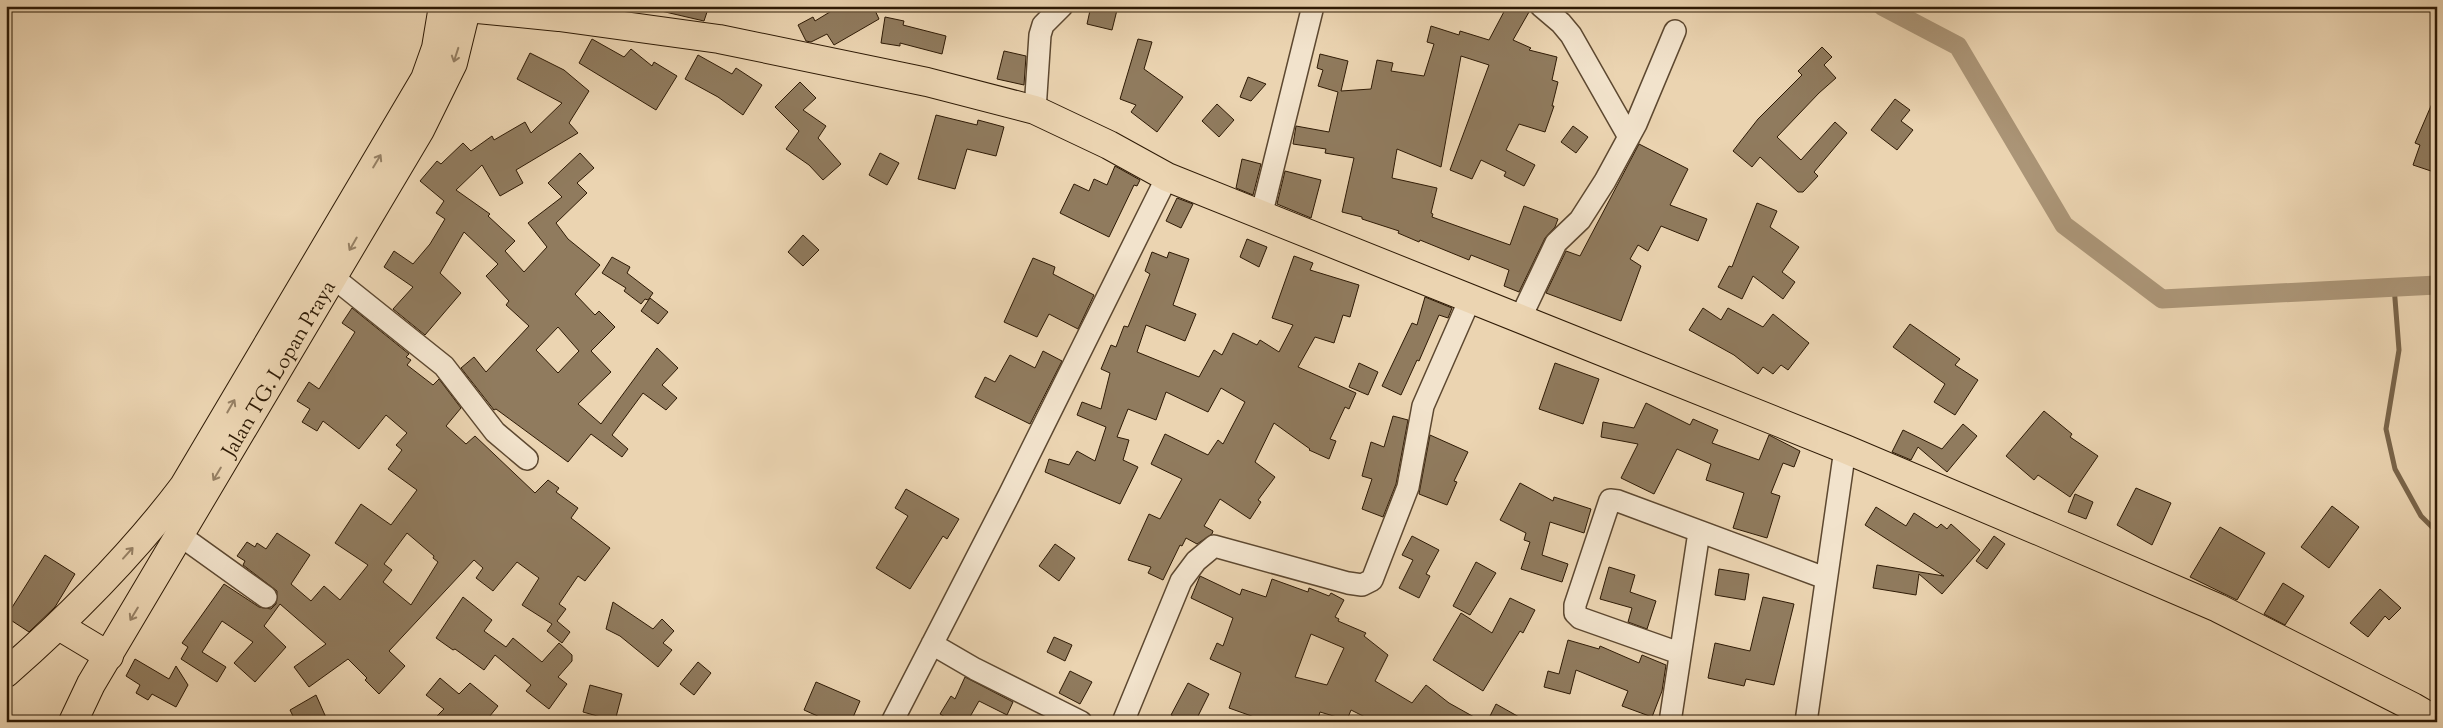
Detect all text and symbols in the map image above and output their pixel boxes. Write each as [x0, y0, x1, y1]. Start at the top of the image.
one-way arrow [450, 47, 460, 63]
one-way arrow [372, 154, 382, 168]
one-way arrow [348, 236, 358, 251]
street label: Jalan TG. Lopan Praya [215, 275, 345, 465]
one-way arrow [226, 399, 236, 413]
one-way arrow [212, 467, 222, 481]
one-way arrow [122, 546, 134, 559]
one-way arrow [128, 606, 138, 620]

